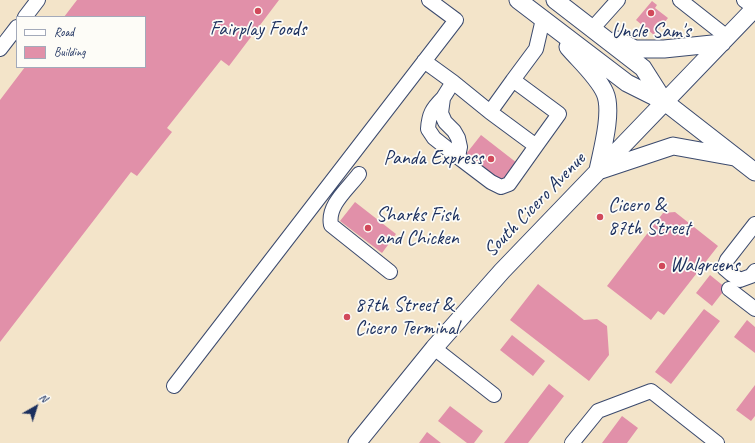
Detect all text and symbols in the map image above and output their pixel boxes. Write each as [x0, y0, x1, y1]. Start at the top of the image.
marker: Fairplay Foods [253, 6, 263, 16]
marker: Uncle Sam's [646, 8, 656, 18]
legend [16, 16, 146, 68]
place label: Fairplay Foods [210, 18, 306, 42]
place label: Uncle Sam's [612, 20, 690, 44]
text: Road [54, 24, 74, 40]
text: Building [54, 44, 86, 60]
place label: Panda Express [384, 147, 483, 171]
street label: South Cicero Avenue [479, 148, 591, 262]
marker: Panda Express [486, 154, 496, 164]
place label: Cicero & 87th Street [608, 194, 690, 241]
place label: Sharks Fish and Chicken [376, 204, 459, 251]
marker: Cicero & 87th Street [595, 212, 605, 222]
marker: Sharks Fish and Chicken [363, 223, 373, 233]
place label: Walgreens [670, 254, 740, 278]
marker: Walgreens [657, 261, 667, 271]
place label: 87th Street & Cicero Terminal [355, 294, 458, 341]
marker: 87th Street & Cicero Terminal [342, 312, 352, 322]
north arrow [16, 387, 56, 427]
text: N [36, 390, 51, 405]

